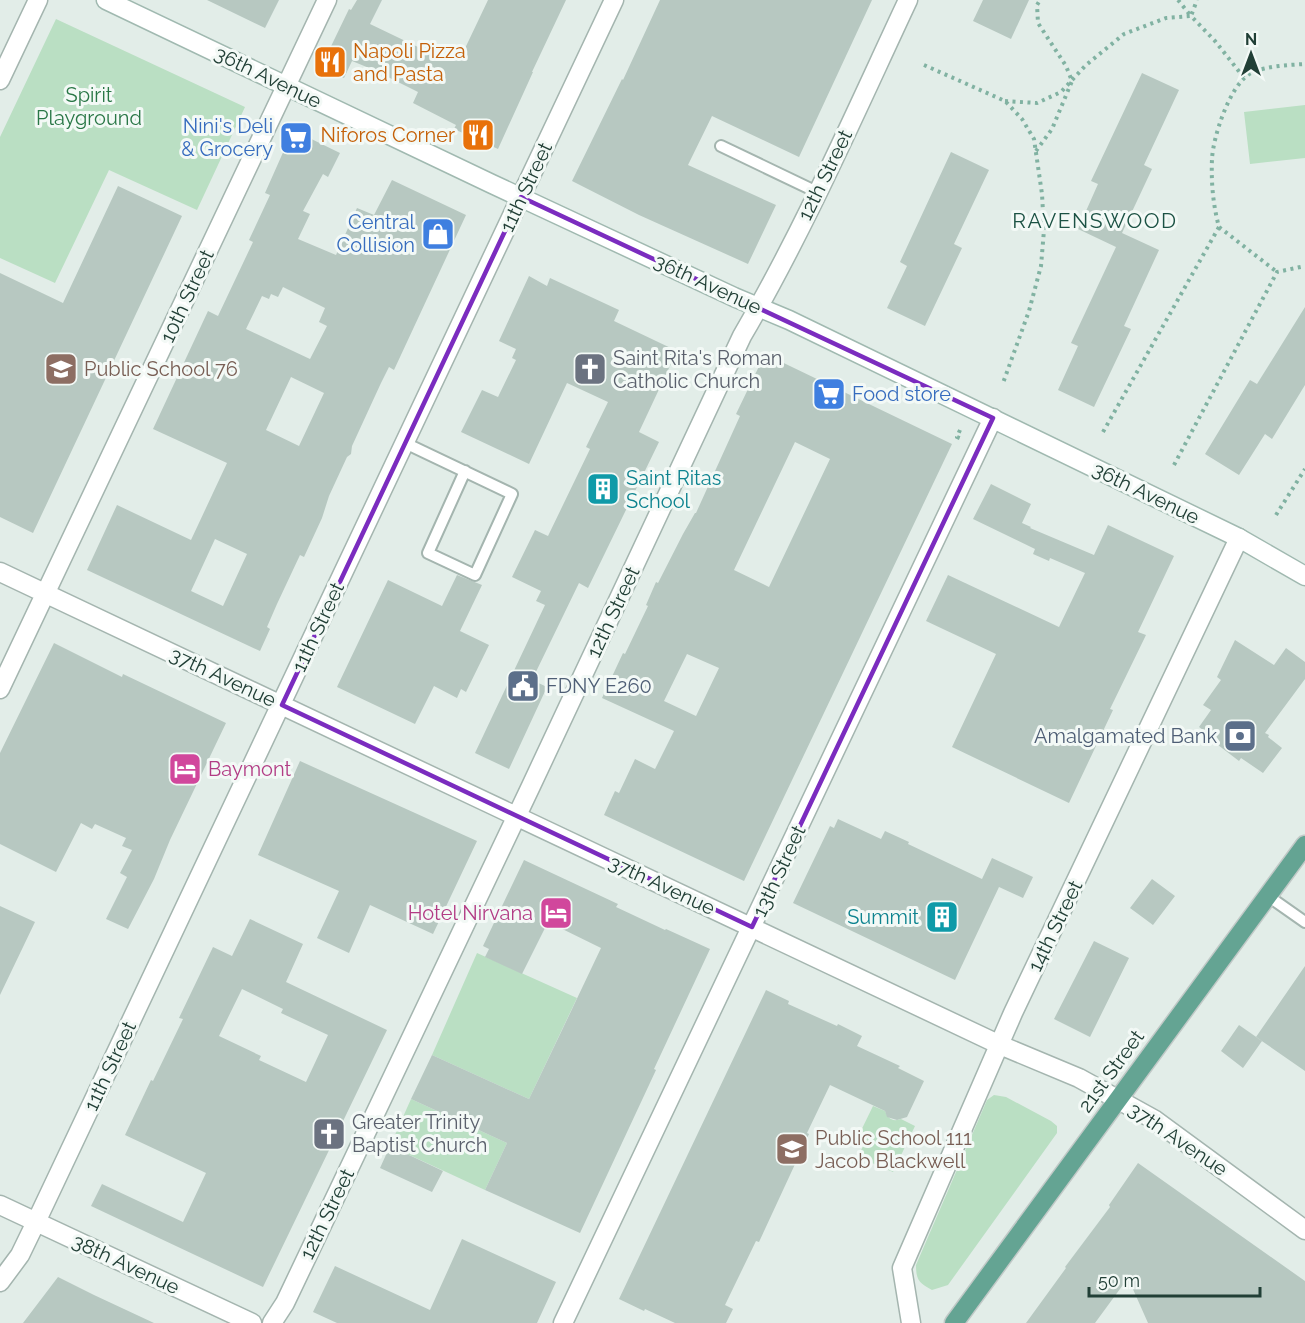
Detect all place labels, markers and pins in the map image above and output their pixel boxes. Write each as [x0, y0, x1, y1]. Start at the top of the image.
place label: Napoli Pizza and Pasta [353, 39, 466, 86]
restaurant icon: Napoli Pizza and Pasta [312, 44, 348, 80]
place label: Nini's Deli & Grocery [181, 114, 273, 161]
restaurant icon: Niforos Corner [460, 117, 496, 153]
supermarket icon: Nini's Deli & Grocery [278, 120, 314, 156]
place label: Niforos Corner [321, 123, 455, 147]
place label: Central Collision [337, 210, 416, 257]
shop icon: Central Collision [420, 216, 456, 252]
place label: Saint Rita's Roman Catholic Church [613, 346, 783, 393]
school or university icon: Public School 76 [43, 351, 79, 387]
church icon: Saint Rita's Roman Catholic Church [572, 351, 608, 387]
place label: Public School 76 [84, 357, 238, 381]
supermarket icon: Food store [811, 376, 847, 412]
place label: Food store [852, 382, 951, 406]
place label: Saint Ritas School [626, 466, 721, 513]
building icon: Saint Ritas School [585, 471, 621, 507]
public building icon: FDNY E260 [505, 668, 541, 704]
place label: FDNY E260 [546, 674, 652, 698]
bank icon: Amalgamated Bank [1222, 718, 1258, 754]
place label: Amalgamated Bank [1034, 724, 1217, 748]
hotel icon: Baymont [167, 751, 203, 787]
place label: Baymont [208, 757, 292, 781]
hotel icon: Hotel Nirvana [538, 895, 574, 931]
building icon: Summit [924, 899, 960, 935]
place label: Hotel Nirvana [408, 901, 533, 925]
place label: Summit [847, 905, 919, 929]
place label: Greater Trinity Baptist Church [352, 1110, 488, 1157]
church icon: Greater Trinity Baptist Church [311, 1116, 347, 1152]
place label: Public School 111 Jacob Blackwell [815, 1126, 972, 1173]
school or university icon: Public School 111 Jacob Blackwell [774, 1131, 810, 1167]

